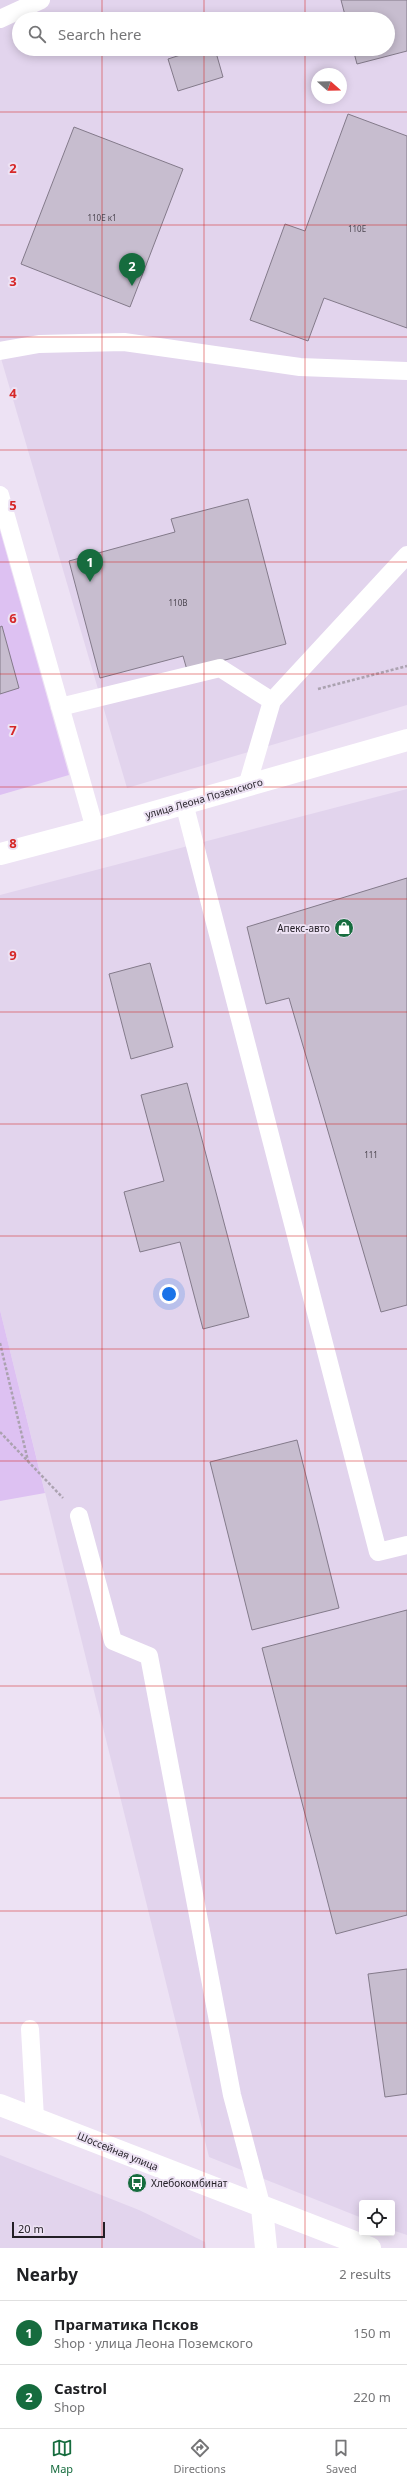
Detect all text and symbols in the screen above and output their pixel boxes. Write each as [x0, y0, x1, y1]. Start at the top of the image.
search box [12, 12, 395, 56]
icon: search [26, 23, 48, 45]
text: Search here [58, 24, 141, 44]
north arrow [311, 68, 347, 104]
text: 2 [9, 159, 17, 177]
house number: 110Е к1 [87, 212, 117, 223]
house number: 110Е [348, 223, 366, 234]
pin: 2 [119, 253, 145, 286]
text: 3 [9, 272, 17, 290]
text: 4 [9, 384, 17, 402]
text: 5 [9, 496, 17, 514]
pin: 1 [77, 549, 103, 582]
house number: 110В [169, 597, 187, 608]
text: 6 [9, 609, 17, 627]
text: 7 [9, 721, 17, 739]
street label: улица Леона Поземского [144, 775, 264, 821]
text: 8 [9, 834, 17, 852]
shop icon: Апекс-авто [333, 917, 355, 939]
place label: Апекс-авто [277, 921, 330, 935]
text: 9 [9, 946, 17, 964]
house number: 111 [364, 1149, 378, 1160]
your location [159, 1284, 179, 1304]
street label: Шоссейная улица [75, 2128, 161, 2174]
bus stop icon: Хлебокомбинат [126, 2172, 148, 2194]
place label: Хлебокомбинат [151, 2176, 228, 2190]
map controls [359, 2200, 395, 2236]
button: locate [359, 2200, 395, 2236]
scale bar [12, 2220, 105, 2239]
text: 20 m [18, 2221, 44, 2236]
text: Nearby [16, 2263, 78, 2286]
text: 2 results [339, 2265, 391, 2283]
text: Прагматика Псков [54, 2314, 198, 2334]
text: 1 [25, 2324, 33, 2342]
text: 150 m [353, 2324, 391, 2342]
text: Shop · улица Леона Поземского [54, 2334, 253, 2352]
text: Castrol [54, 2378, 107, 2398]
text: 2 [25, 2388, 33, 2406]
text: 220 m [353, 2388, 391, 2406]
text: Shop [54, 2398, 85, 2416]
tab: Map [50, 2437, 73, 2476]
tab: Directions [173, 2437, 226, 2476]
tab: Saved [326, 2437, 357, 2476]

